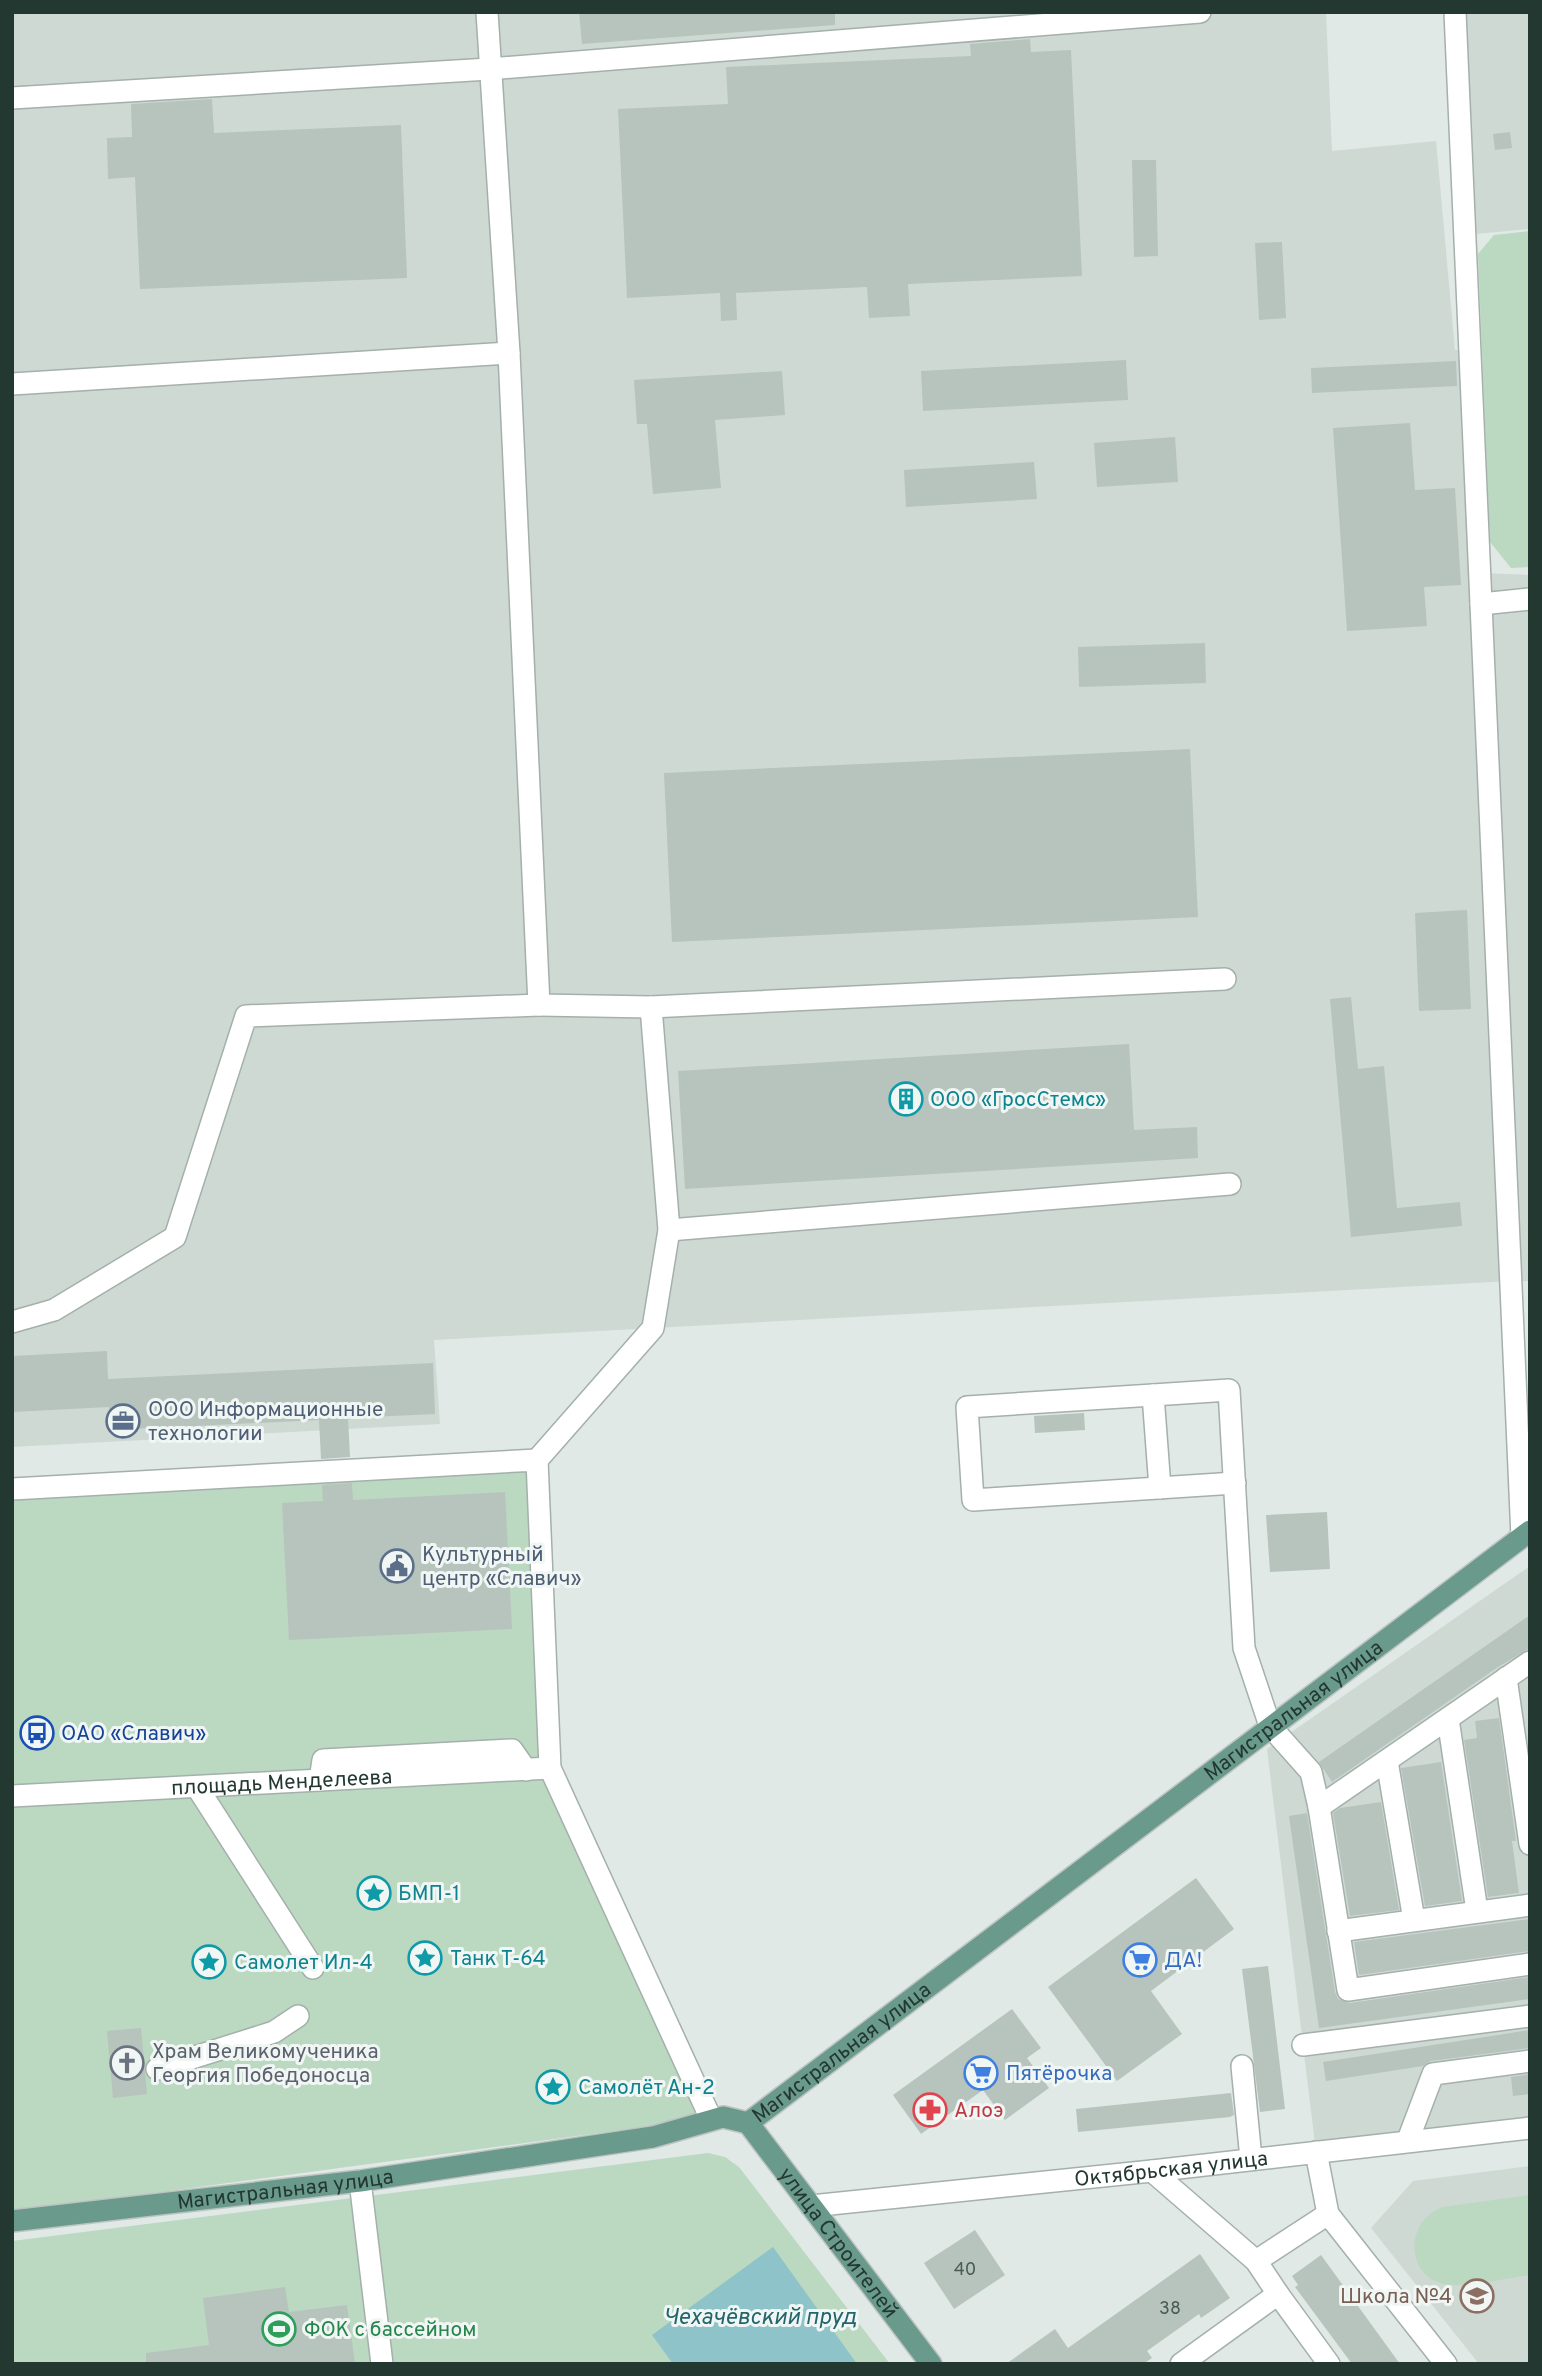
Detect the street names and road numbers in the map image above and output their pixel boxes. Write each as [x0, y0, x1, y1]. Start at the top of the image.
street label: Магистральная улица [1199, 1635, 1389, 1788]
street label: площадь Менделеева [170, 1764, 393, 1803]
street label: Магистральная улица [747, 1977, 937, 2130]
street label: Октябрьская улица [1073, 2146, 1269, 2194]
street label: улица Строителей [772, 2163, 903, 2324]
street label: Магистральная улица [176, 2164, 395, 2217]

